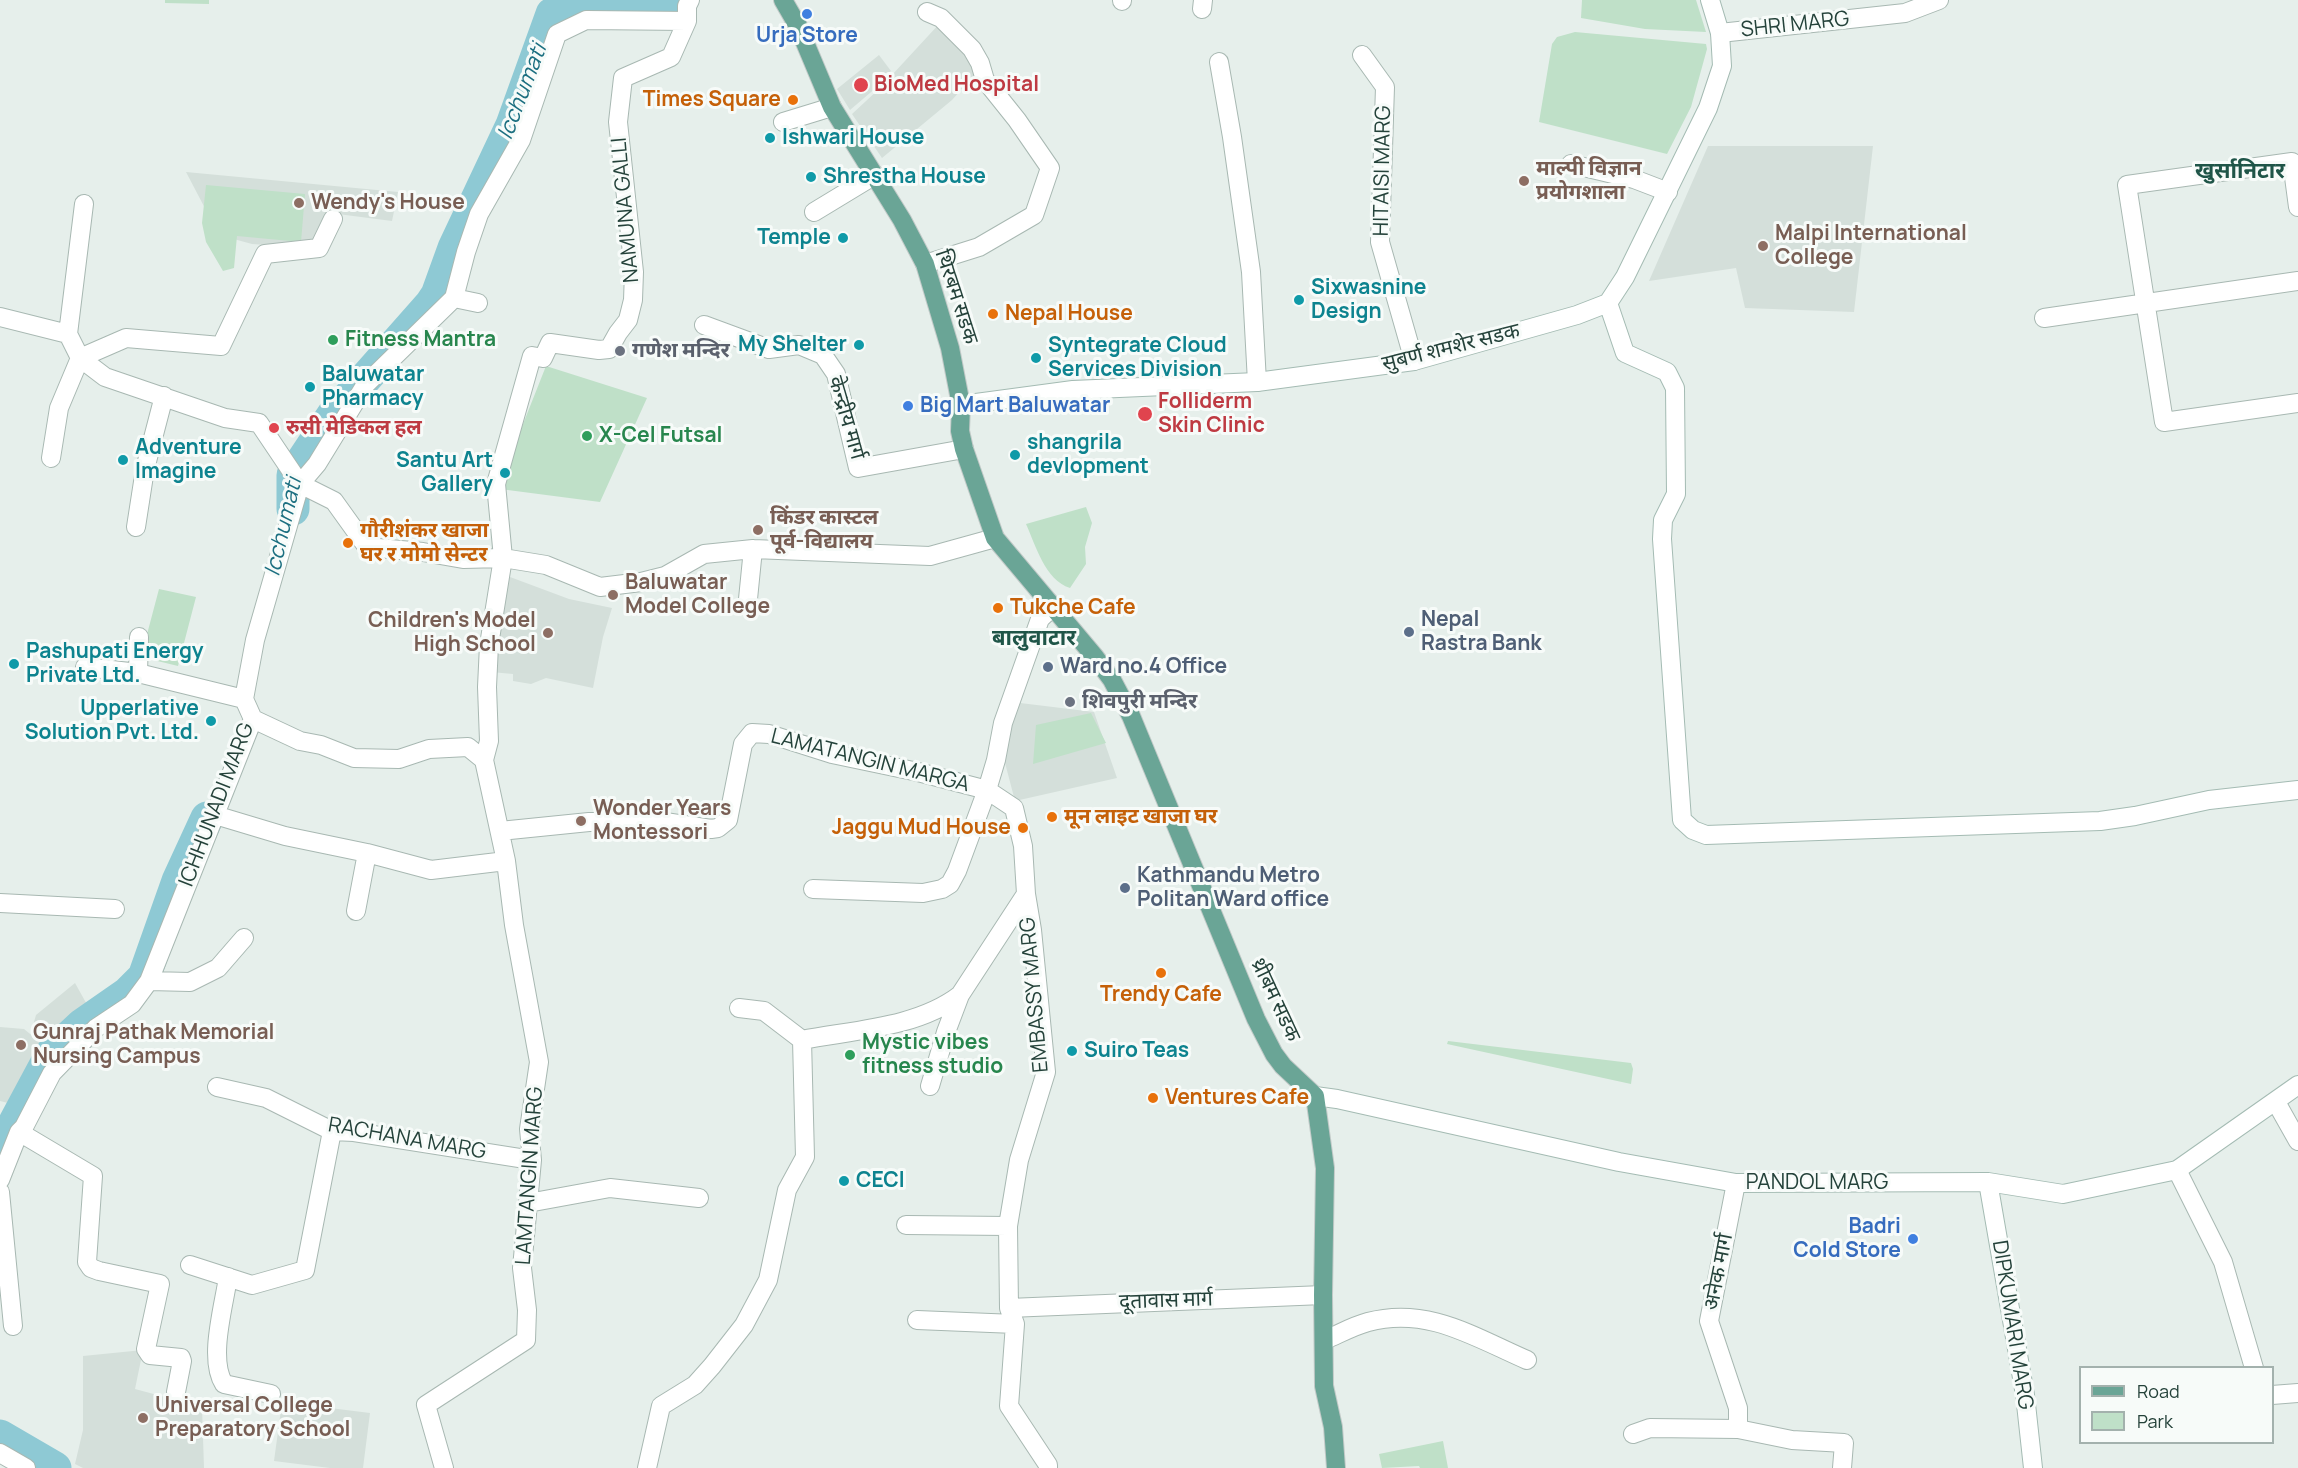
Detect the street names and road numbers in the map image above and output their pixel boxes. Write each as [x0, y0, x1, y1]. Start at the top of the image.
street label: SHRI MARG [1740, 7, 1850, 43]
street label: HITAISI MARG [1369, 105, 1397, 237]
street label: NAMUNA GALLI [607, 136, 645, 284]
street label: थिरबम सडक [929, 247, 983, 347]
street label: सुबर्ण शमशेर सडक [1380, 319, 1522, 377]
street label: केन्द्रीय मार्ग [822, 373, 870, 463]
street label: ICHHUNADI MARG [174, 720, 260, 890]
street label: LAMATANGIN MARGA [768, 724, 972, 798]
street label: EMBASSY MARG [1016, 916, 1054, 1074]
street label: थ्रीबम सडक [1245, 954, 1305, 1046]
street label: LAMTANGIN MARG [511, 1086, 549, 1266]
street label: RACHANA MARG [326, 1113, 488, 1165]
street label: PANDOL MARG [1746, 1170, 1888, 1196]
street label: अनेक मार्ग [1699, 1231, 1739, 1313]
street label: DIPKUMARI MARG [1986, 1238, 2038, 1412]
street label: दूतावास मार्ग [1119, 1287, 1213, 1315]

